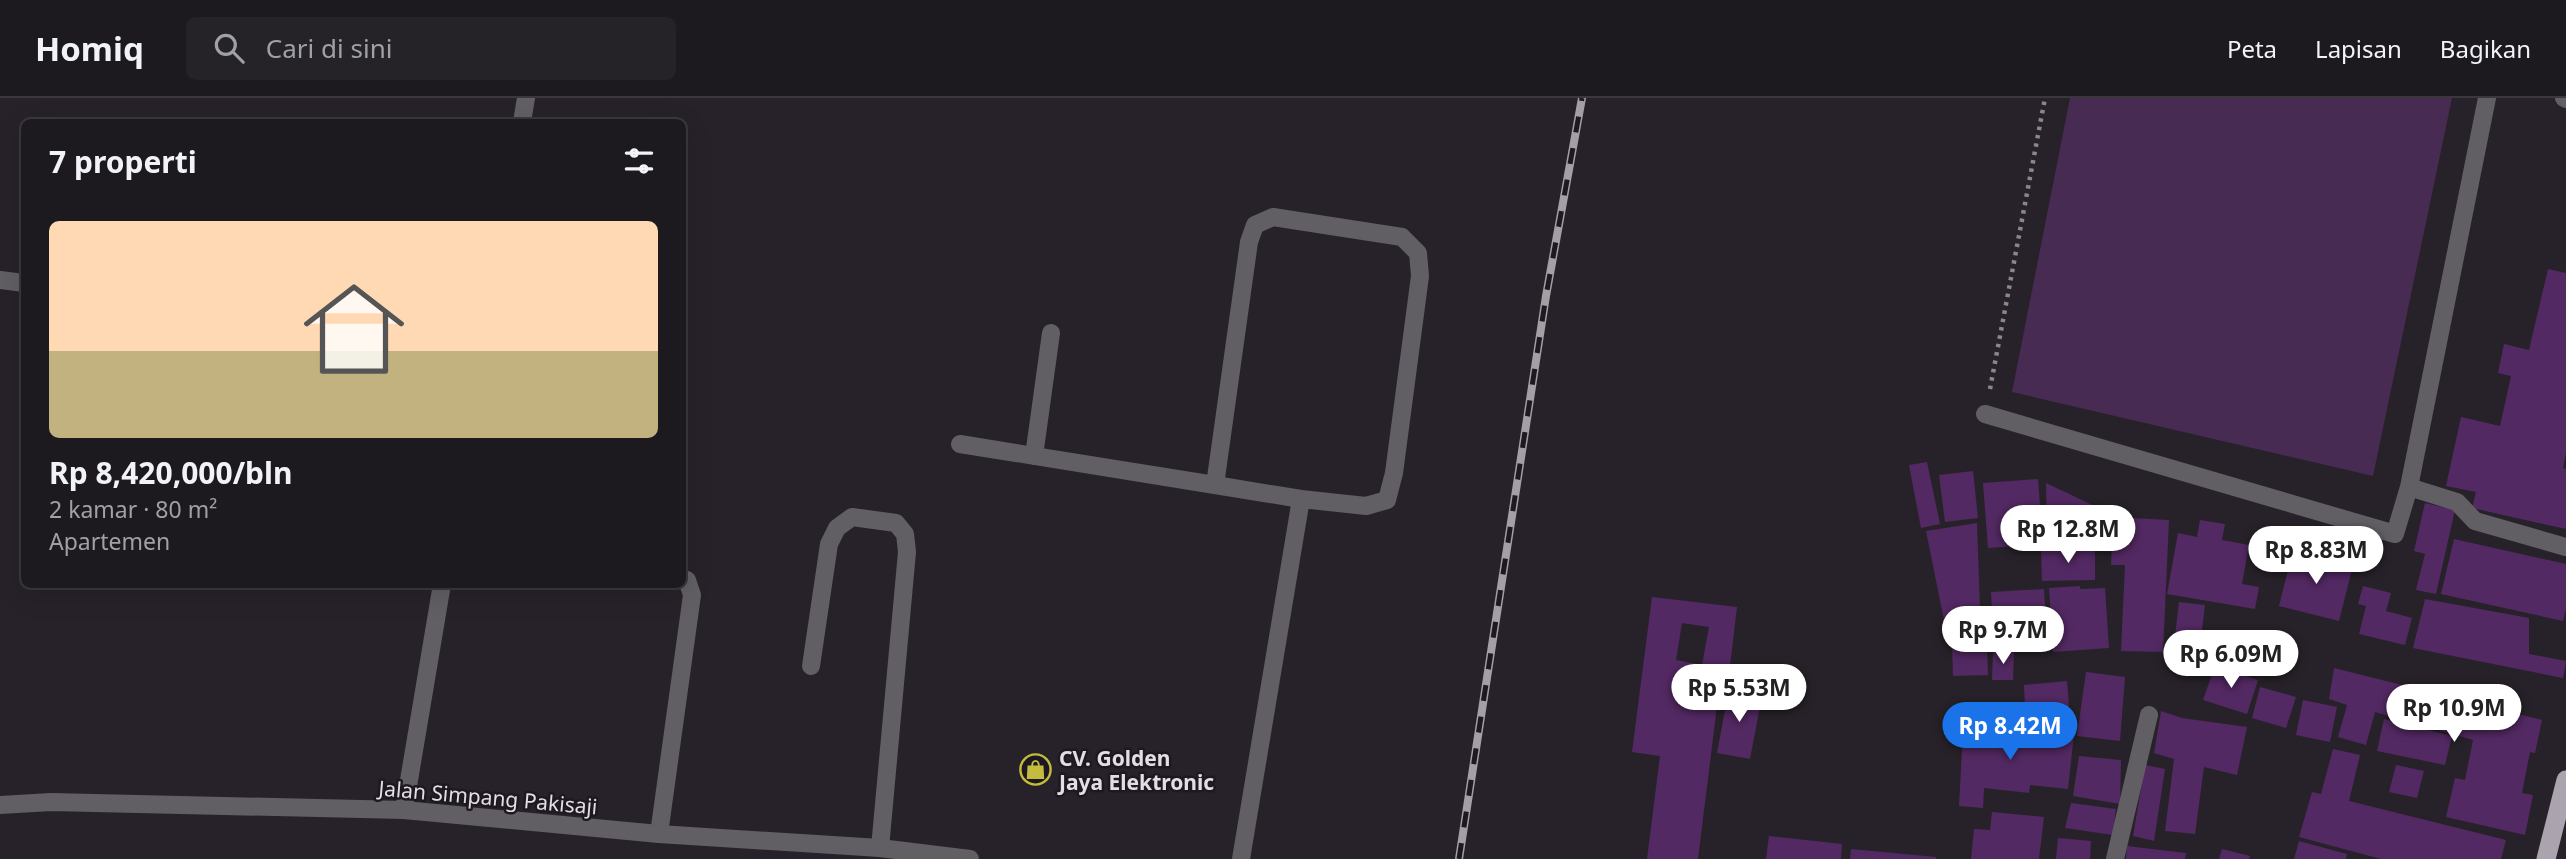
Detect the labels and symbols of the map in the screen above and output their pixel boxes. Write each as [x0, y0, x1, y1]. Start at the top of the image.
pin: Rp 12.8M [1996, 505, 2140, 565]
pin: Rp 8.83M [2244, 526, 2388, 586]
pin: Rp 9.7M [1938, 606, 2068, 666]
pin: Rp 6.09M [2159, 630, 2303, 690]
pin: Rp 5.53M [1667, 664, 1811, 724]
pin: Rp 10.9M [2382, 684, 2526, 744]
pin: Rp 8.42M [1938, 702, 2082, 762]
place label: CV. Golden Jaya Elektronic [1057, 744, 1214, 796]
shop icon: CV. Golden Jaya Elektronic [1019, 753, 1053, 787]
street label: Jalan Simpang Pakisaji [375, 773, 599, 821]

